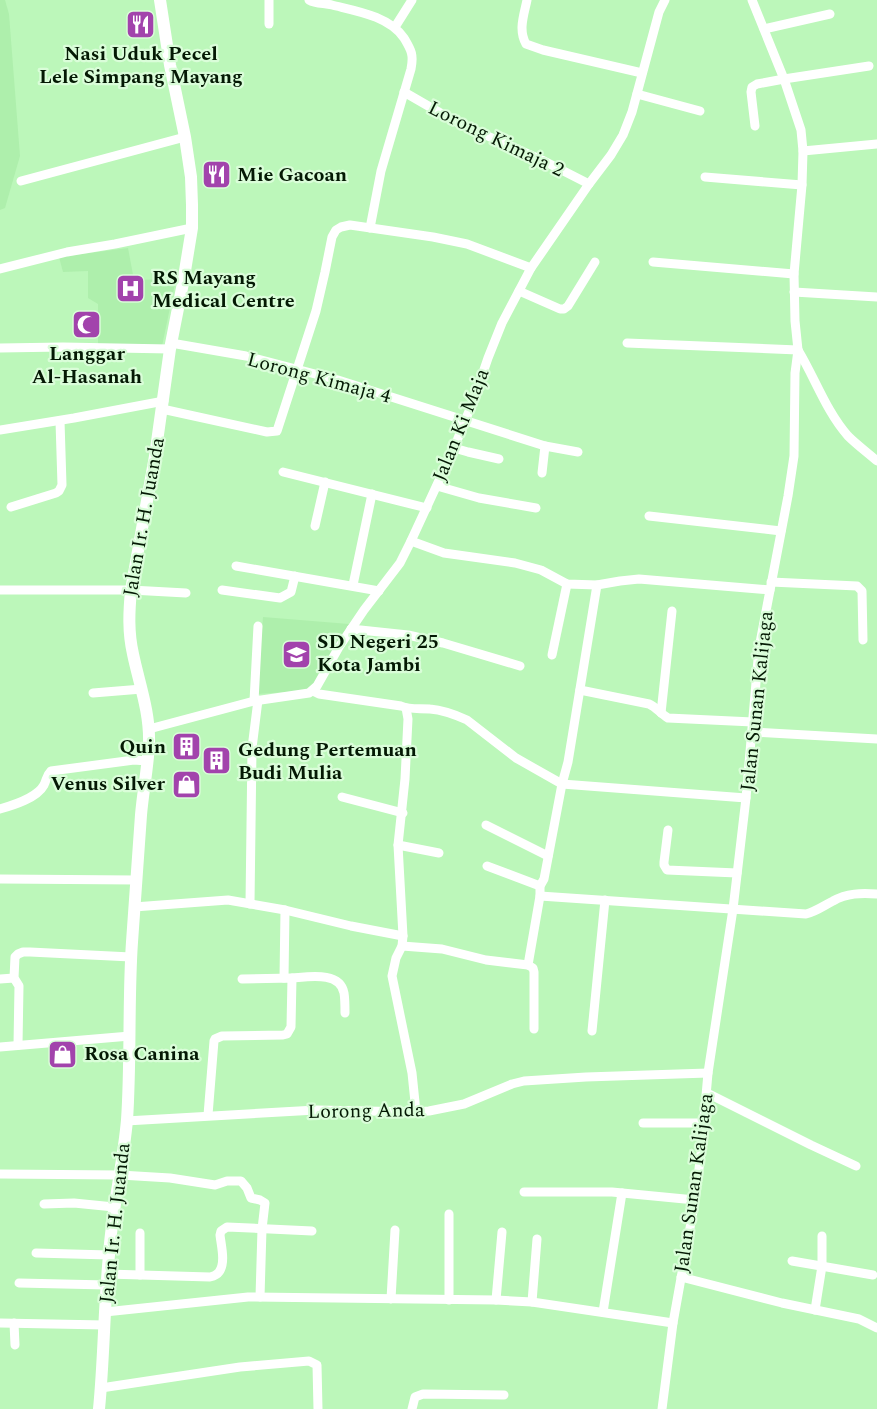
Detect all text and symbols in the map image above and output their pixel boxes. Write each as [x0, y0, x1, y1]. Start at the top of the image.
restaurant icon: Nasi Uduk Pecel Lele Simpang Mayang [125, 8, 157, 40]
place label: Nasi Uduk Pecel Lele Simpang Mayang [39, 39, 243, 92]
street label: Lorong Kimaja 2 [423, 93, 569, 185]
restaurant icon: Mie Gacoan [200, 159, 232, 191]
place label: Mie Gacoan [237, 160, 347, 190]
place label: RS Mayang Medical Centre [152, 263, 295, 316]
hospital icon: RS Mayang Medical Centre [115, 273, 147, 305]
mosque icon: Langgar Al-Hasanah [71, 308, 103, 340]
place label: Langgar Al-Hasanah [32, 339, 142, 392]
street label: Lorong Kimaja 4 [244, 344, 394, 412]
street label: Jalan Ki Maja [425, 364, 497, 486]
street label: Jalan Ir. H. Juanda [115, 435, 173, 599]
street label: Jalan Sunan Kalijaga [733, 609, 781, 793]
place label: SD Negeri 25 Kota Jambi [317, 627, 439, 680]
school or university icon: SD Negeri 25 Kota Jambi [280, 638, 312, 670]
building icon: Quin [171, 731, 203, 763]
place label: Quin [119, 732, 166, 762]
place label: Gedung Pertemuan Budi Mulia [238, 735, 417, 788]
building icon: Gedung Pertemuan Budi Mulia [201, 745, 233, 777]
shop icon: Venus Silver [170, 768, 202, 800]
place label: Venus Silver [51, 769, 165, 799]
shop icon: Rosa Canina [47, 1038, 79, 1070]
place label: Rosa Canina [84, 1039, 200, 1069]
street label: Jalan Sunan Kalijaga [667, 1091, 721, 1275]
street label: Lorong Anda [307, 1095, 425, 1127]
street label: Jalan Ir. H. Juanda [92, 1141, 138, 1305]

